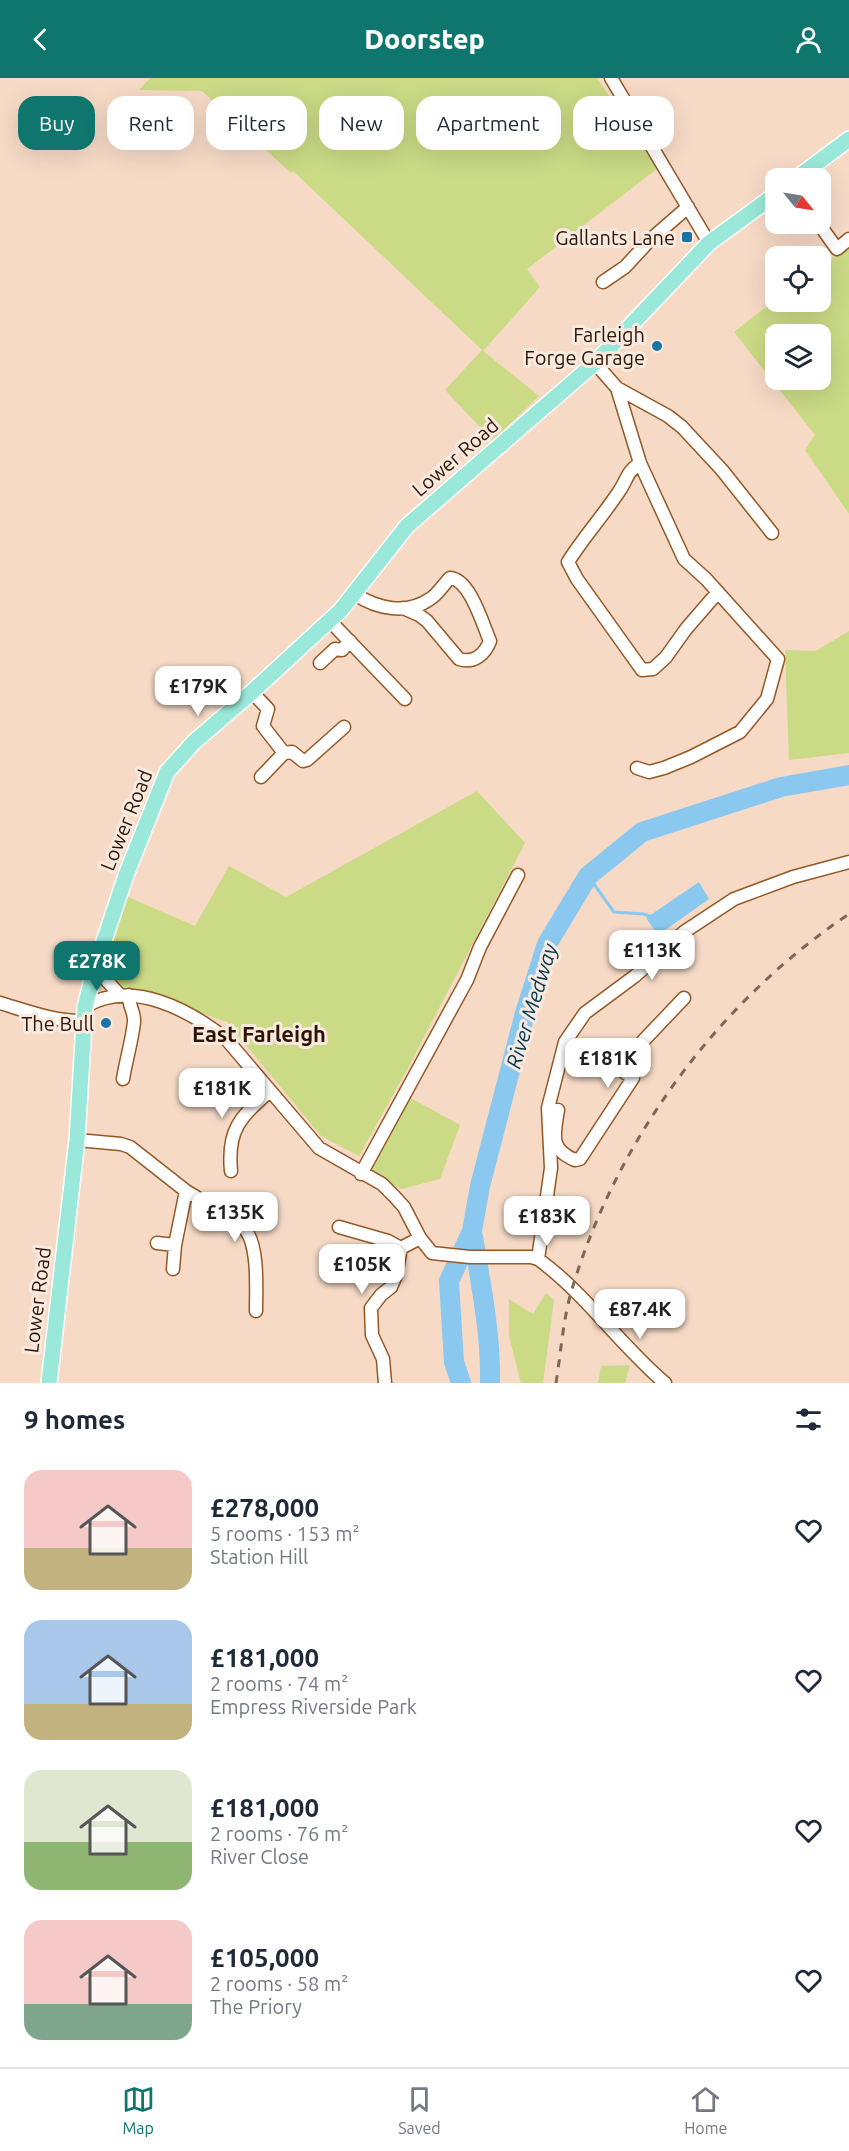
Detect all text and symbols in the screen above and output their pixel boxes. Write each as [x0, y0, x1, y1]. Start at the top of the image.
icon: back [24, 23, 57, 56]
icon: person [792, 23, 825, 56]
text: Doorstep [364, 24, 485, 54]
chip: Buy [18, 96, 95, 150]
chip: Rent [107, 96, 194, 150]
chip: Filters [206, 96, 307, 150]
chip: New [319, 96, 404, 150]
chip: Apartment [416, 96, 561, 150]
chip: House [573, 96, 674, 150]
north arrow [765, 168, 831, 234]
map controls [765, 168, 831, 390]
place label: Gallants Lane [555, 226, 675, 249]
marker: Gallants Lane [680, 230, 694, 244]
button: locate [765, 246, 831, 312]
place label: Farleigh Forge Garage [524, 323, 645, 369]
button: layers [765, 324, 831, 390]
marker: Farleigh Forge Garage [650, 339, 664, 353]
street label: Lower Road [407, 413, 503, 501]
pin: £179K [156, 666, 240, 717]
text: £179K [169, 674, 227, 697]
street label: Lower Road [95, 766, 157, 874]
pin: £113K [610, 930, 694, 981]
text: £113K [623, 938, 681, 961]
water label: River Medway [501, 940, 562, 1071]
pin: £278K [55, 941, 139, 992]
text: £278K [68, 949, 126, 972]
place label: The Bull [21, 1012, 94, 1035]
marker: The Bull [99, 1016, 113, 1030]
district label: East Farleigh [192, 1021, 326, 1046]
pin: £181K [566, 1038, 650, 1089]
text: £181K [579, 1046, 637, 1069]
pin: £181K [180, 1068, 264, 1119]
text: £181K [193, 1076, 251, 1099]
pin: £135K [193, 1192, 277, 1243]
pin: £183K [505, 1196, 589, 1247]
text: £135K [206, 1200, 264, 1223]
text: £183K [518, 1204, 576, 1227]
pin: £105K [320, 1244, 404, 1295]
street label: Lower Road [19, 1246, 55, 1354]
text: £105K [333, 1252, 391, 1275]
pin: £87.4K [591, 1289, 689, 1340]
text: £87.4K [608, 1297, 672, 1320]
icon: filters [792, 1403, 825, 1436]
text: 9 homes [24, 1405, 125, 1434]
text: £278,000 [210, 1493, 319, 1522]
icon: home [72, 1494, 144, 1566]
icon: heart [792, 1514, 825, 1547]
text: 5 rooms · 153 m² [210, 1522, 360, 1545]
text: Station Hill [210, 1545, 308, 1568]
text: £181,000 [210, 1643, 319, 1672]
icon: home [72, 1644, 144, 1716]
icon: heart [792, 1664, 825, 1697]
text: 2 rooms · 74 m² [210, 1672, 348, 1695]
text: Empress Riverside Park [210, 1695, 417, 1718]
text: £181,000 [210, 1793, 319, 1822]
icon: home [72, 1794, 144, 1866]
icon: heart [792, 1814, 825, 1847]
text: 2 rooms · 76 m² [210, 1822, 348, 1845]
text: River Close [210, 1845, 309, 1868]
text: £105,000 [210, 1943, 319, 1972]
icon: home [72, 1944, 144, 2016]
icon: heart [792, 1964, 825, 1997]
text: 2 rooms · 58 m² [210, 1972, 348, 1995]
text: The Priory [210, 1995, 302, 2018]
tab: Map [122, 2083, 155, 2137]
tab: Saved [398, 2083, 441, 2137]
tab: Home [684, 2083, 727, 2137]

